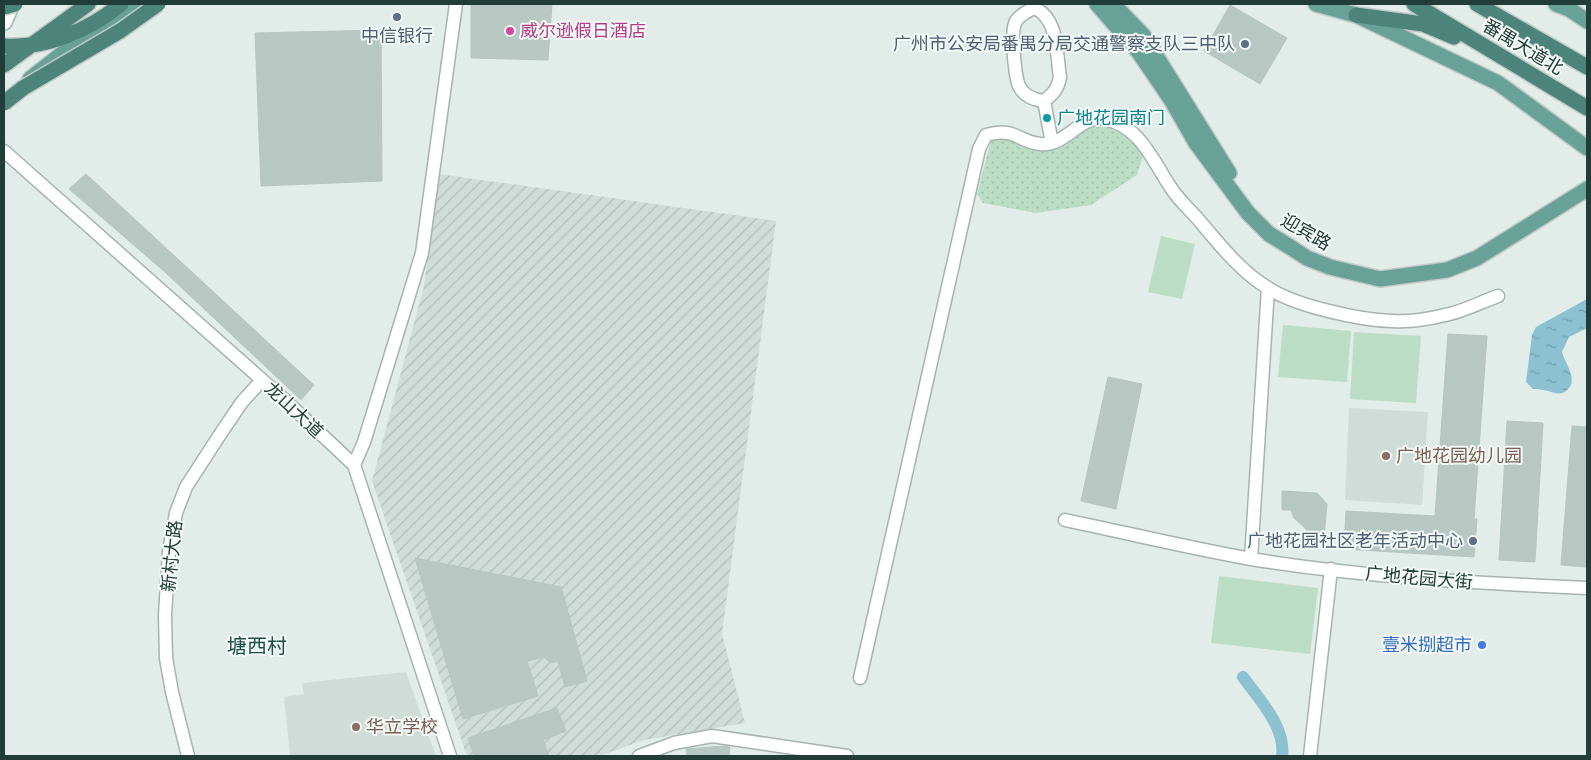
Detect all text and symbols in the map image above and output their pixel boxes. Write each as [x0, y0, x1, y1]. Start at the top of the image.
marker: 中信银行 [391, 11, 403, 23]
street label: 番禺大道北 [1479, 14, 1567, 80]
place label: 威尔逊假日酒店 [520, 20, 646, 42]
place label: 中信银行 [361, 25, 433, 47]
marker: 威尔逊假日酒店 [504, 25, 516, 37]
place label: 广州市公安局番禺分局交通警察支队三中队 [893, 33, 1235, 55]
marker: 广州市公安局番禺分局交通警察支队三中队 [1239, 38, 1251, 50]
place label: 广地花园南门 [1057, 107, 1165, 129]
marker: 广地花园南门 [1041, 112, 1053, 124]
street label: 迎宾路 [1277, 209, 1335, 255]
street label: 龙山大道 [260, 377, 328, 443]
place label: 广地花园幼儿园 [1396, 445, 1522, 467]
marker: 广地花园幼儿园 [1380, 450, 1392, 462]
street label: 新村大路 [157, 519, 187, 593]
place label: 广地花园社区老年活动中心 [1247, 530, 1463, 552]
marker: 广地花园社区老年活动中心 [1467, 535, 1479, 547]
street label: 广地花园大街 [1364, 562, 1474, 594]
district label: 塘西村 [227, 634, 287, 659]
place label: 壹米捌超市 [1382, 634, 1472, 656]
marker: 壹米捌超市 [1476, 639, 1488, 651]
place label: 华立学校 [366, 716, 438, 738]
marker: 华立学校 [350, 721, 362, 733]

